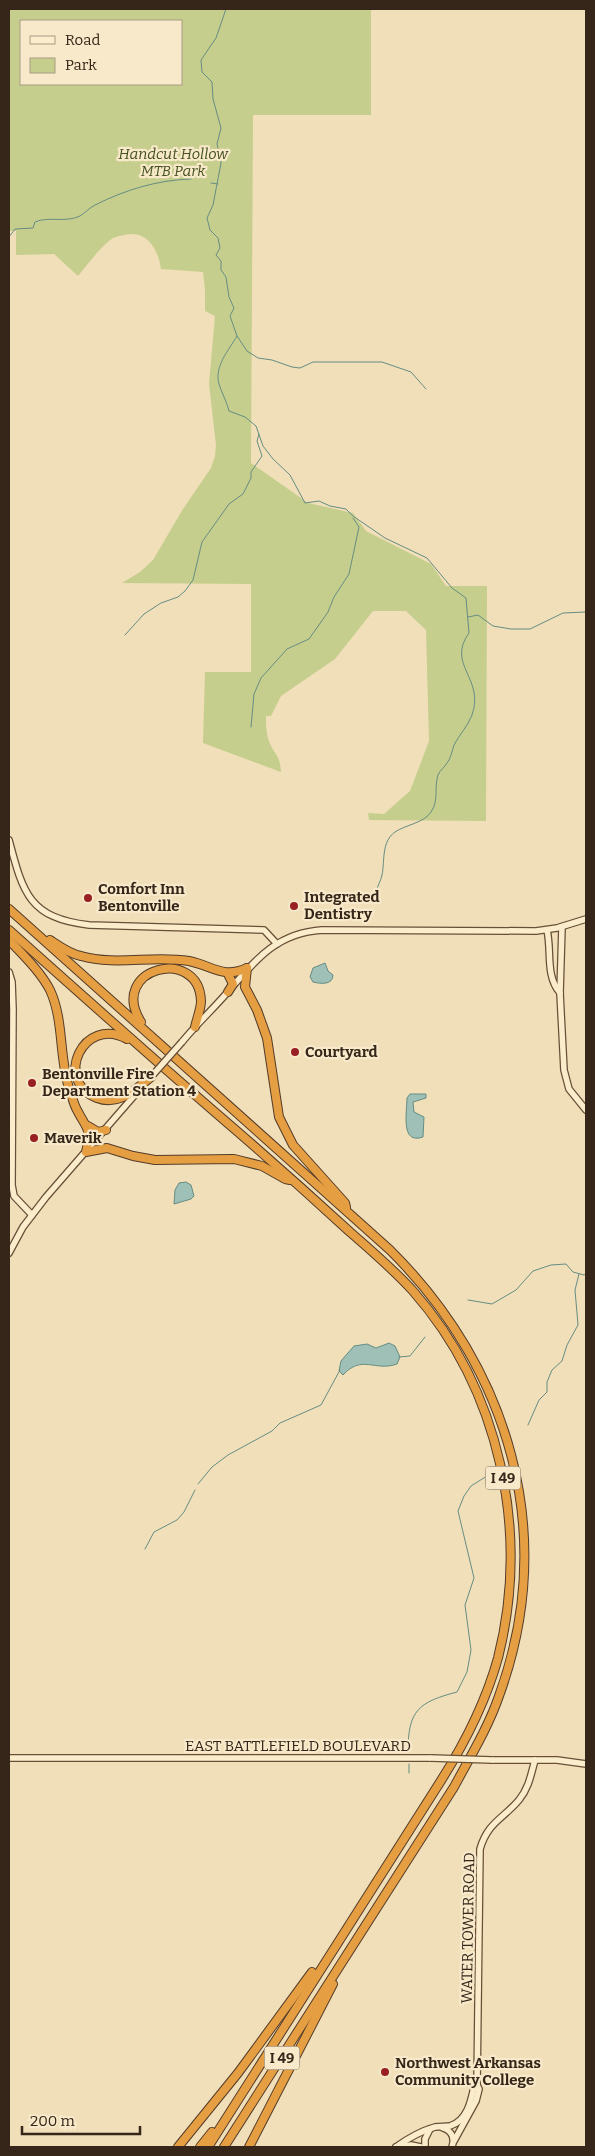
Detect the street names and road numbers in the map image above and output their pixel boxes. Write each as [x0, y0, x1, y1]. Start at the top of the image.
road number: I 49 [486, 1466, 520, 1490]
street label: EAST BATTLEFIELD BOULEVARD [185, 1737, 411, 1755]
street label: WATER TOWER ROAD [458, 1852, 478, 2004]
road number: I 49 [264, 2046, 300, 2070]

